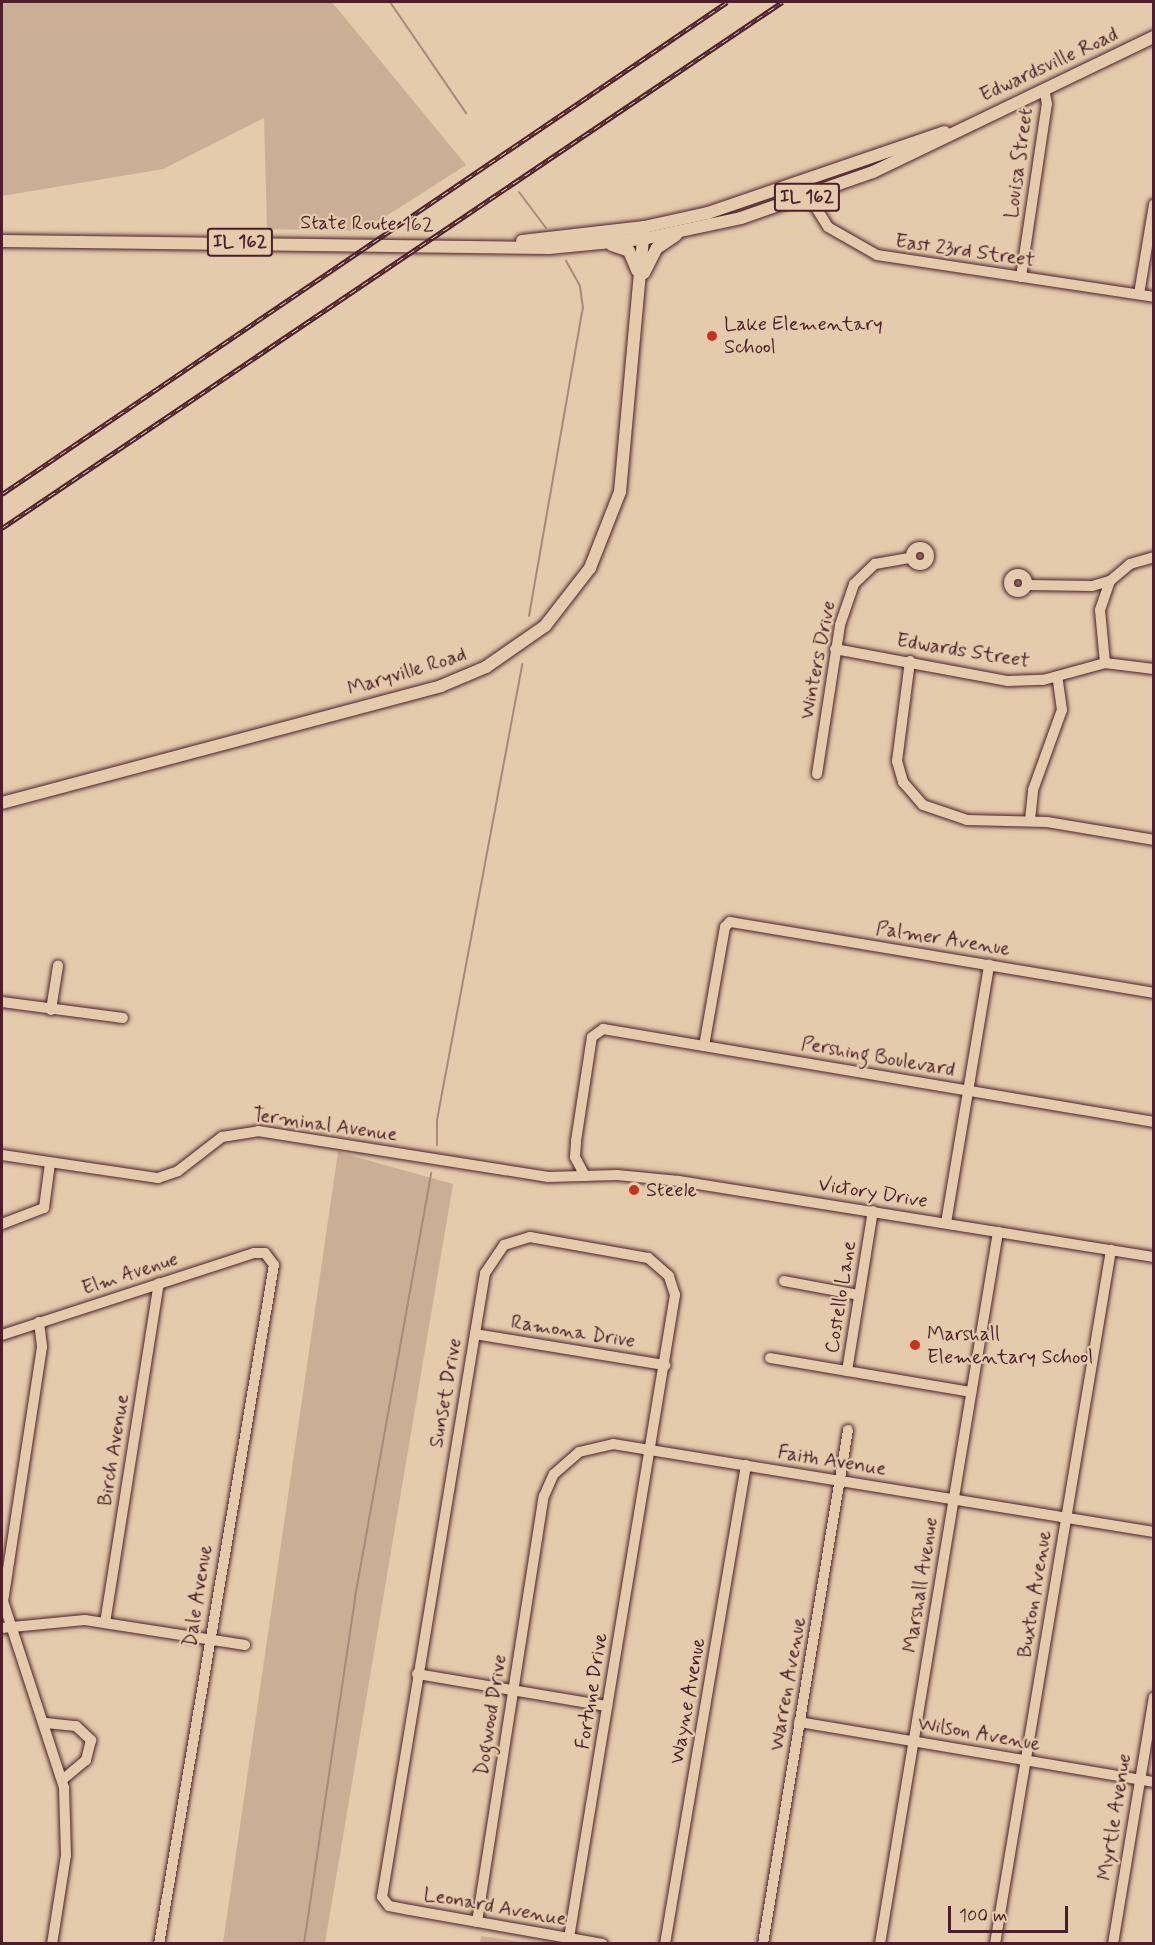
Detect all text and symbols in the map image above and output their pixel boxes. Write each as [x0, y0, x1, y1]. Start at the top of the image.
street label: Edwardsville Road [977, 23, 1121, 107]
street label: Louisa Street [999, 105, 1039, 221]
road number: IL 162 [772, 182, 842, 212]
street label: State Route 162 [301, 211, 433, 237]
road number: IL 162 [206, 227, 274, 257]
street label: East 23rd Street [894, 229, 1036, 273]
place label: Lake Elementary School [724, 312, 881, 359]
marker: Lake Elementary School [705, 329, 719, 343]
street label: Winters Drive [795, 599, 841, 721]
street label: Edwards Street [895, 629, 1031, 673]
street label: Maryville Road [345, 643, 469, 701]
street label: Palmer Avenue [875, 917, 1011, 961]
street label: Pershing Boulevard [800, 1032, 956, 1082]
street label: Terminal Avenue [250, 1103, 400, 1147]
street label: Victory Drive [817, 1173, 929, 1213]
place label: Steele [646, 1178, 697, 1202]
marker: Steele [627, 1183, 641, 1197]
street label: Costello Lane [820, 1239, 862, 1355]
street label: Elm Avenue [77, 1247, 183, 1301]
street label: Ramona Drive [509, 1310, 637, 1354]
place label: Marshall Elementary School [927, 1322, 1093, 1369]
street label: Sunset Drive [425, 1337, 467, 1449]
marker: Marshall Elementary School [908, 1338, 922, 1352]
street label: Birch Avenue [93, 1392, 135, 1508]
street label: Faith Avenue [776, 1441, 888, 1481]
street label: Marshall Avenue [898, 1513, 944, 1657]
street label: Buxton Avenue [1013, 1530, 1057, 1658]
street label: Dale Avenue [178, 1541, 218, 1651]
street label: Warren Avenue [765, 1616, 811, 1752]
street label: Fortune Drive [571, 1632, 613, 1750]
street label: Wayne Avenue [665, 1634, 711, 1768]
street label: Dogwood Drive [470, 1653, 512, 1777]
street label: Wilson Avenue [917, 1712, 1041, 1756]
street label: Myrtle Avenue [1093, 1751, 1137, 1883]
street label: Leonard Avenue [424, 1883, 566, 1931]
scale bar [951, 1894, 1071, 1932]
text: 100 m [959, 1904, 1007, 1928]

